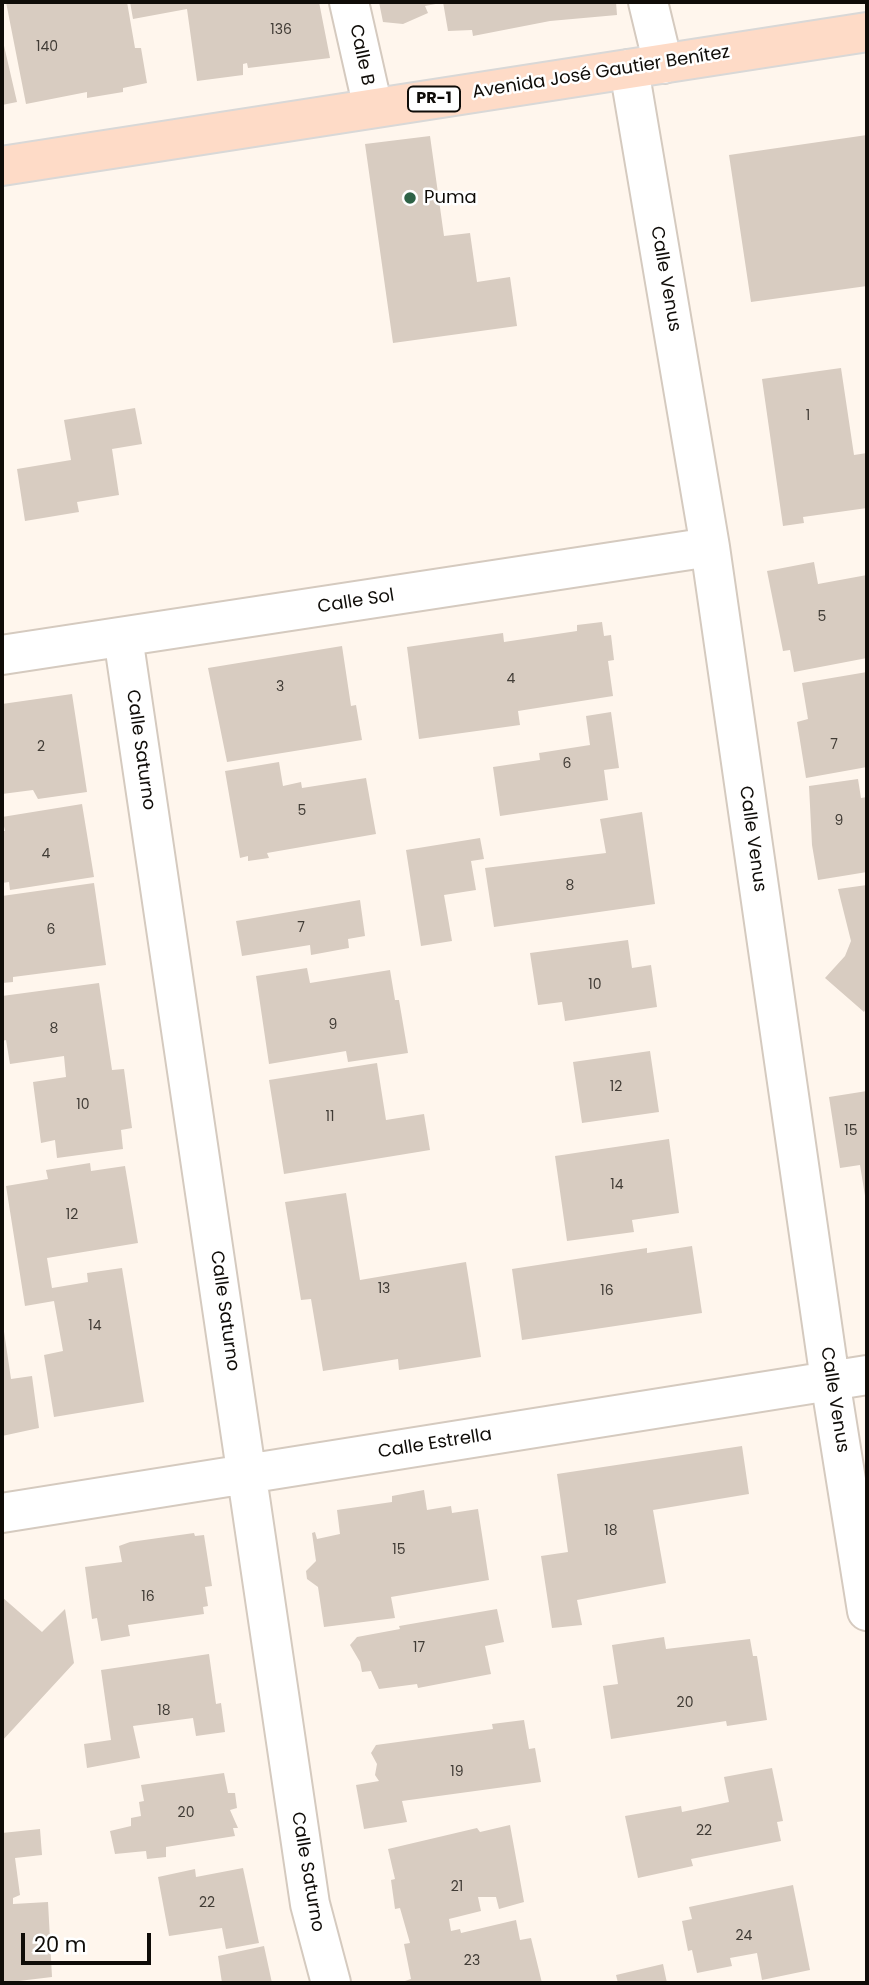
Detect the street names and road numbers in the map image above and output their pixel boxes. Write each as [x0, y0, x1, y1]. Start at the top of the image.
street label: Calle B [344, 22, 378, 88]
street label: Avenida José Gautier Benítez [471, 42, 731, 104]
road number: PR-1 [408, 86, 460, 111]
street label: Calle Venus [645, 225, 685, 333]
street label: Calle Sol [316, 585, 396, 619]
street label: Calle Saturno [121, 688, 159, 812]
street label: Calle Venus [734, 785, 770, 893]
street label: Calle Saturno [205, 1249, 243, 1373]
street label: Calle Venus [815, 1346, 853, 1454]
street label: Calle Estrella [377, 1424, 493, 1464]
street label: Calle Saturno [286, 1810, 328, 1934]

